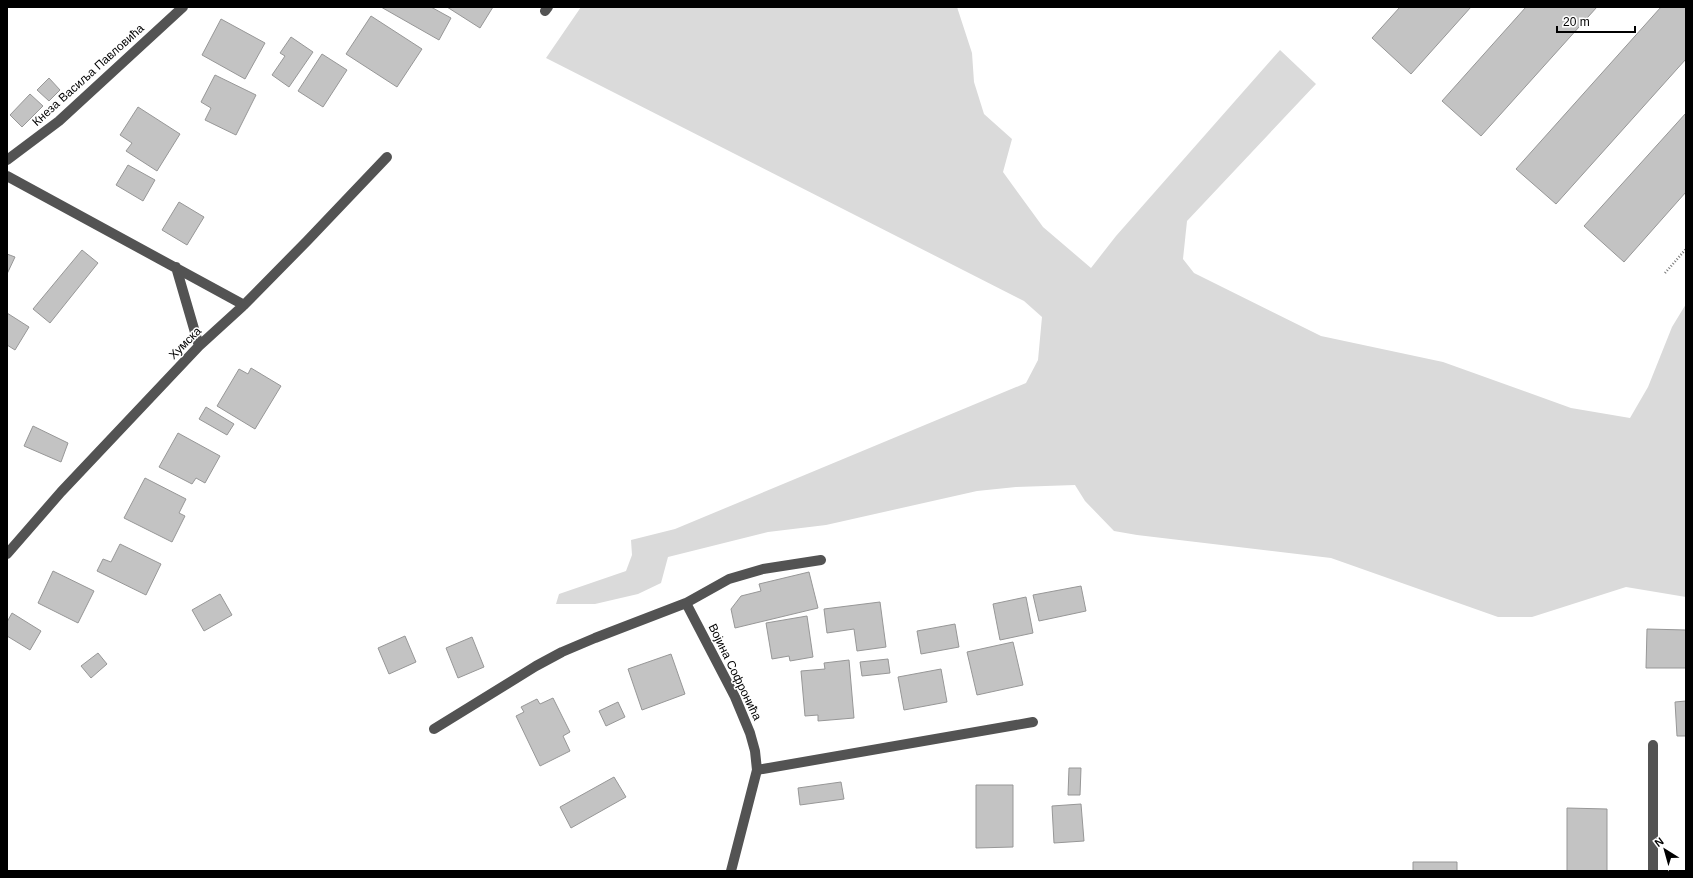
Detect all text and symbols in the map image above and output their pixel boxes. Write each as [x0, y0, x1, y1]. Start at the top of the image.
scale bar [1557, 8, 1635, 34]
text: 20 m [1563, 15, 1590, 29]
street label: Кнеза Васиља Павловића [29, 21, 147, 129]
street label: Хумска [166, 324, 204, 362]
street label: Војина Софронића [705, 621, 765, 723]
north arrow [1645, 830, 1685, 870]
text: N [1652, 835, 1666, 849]

